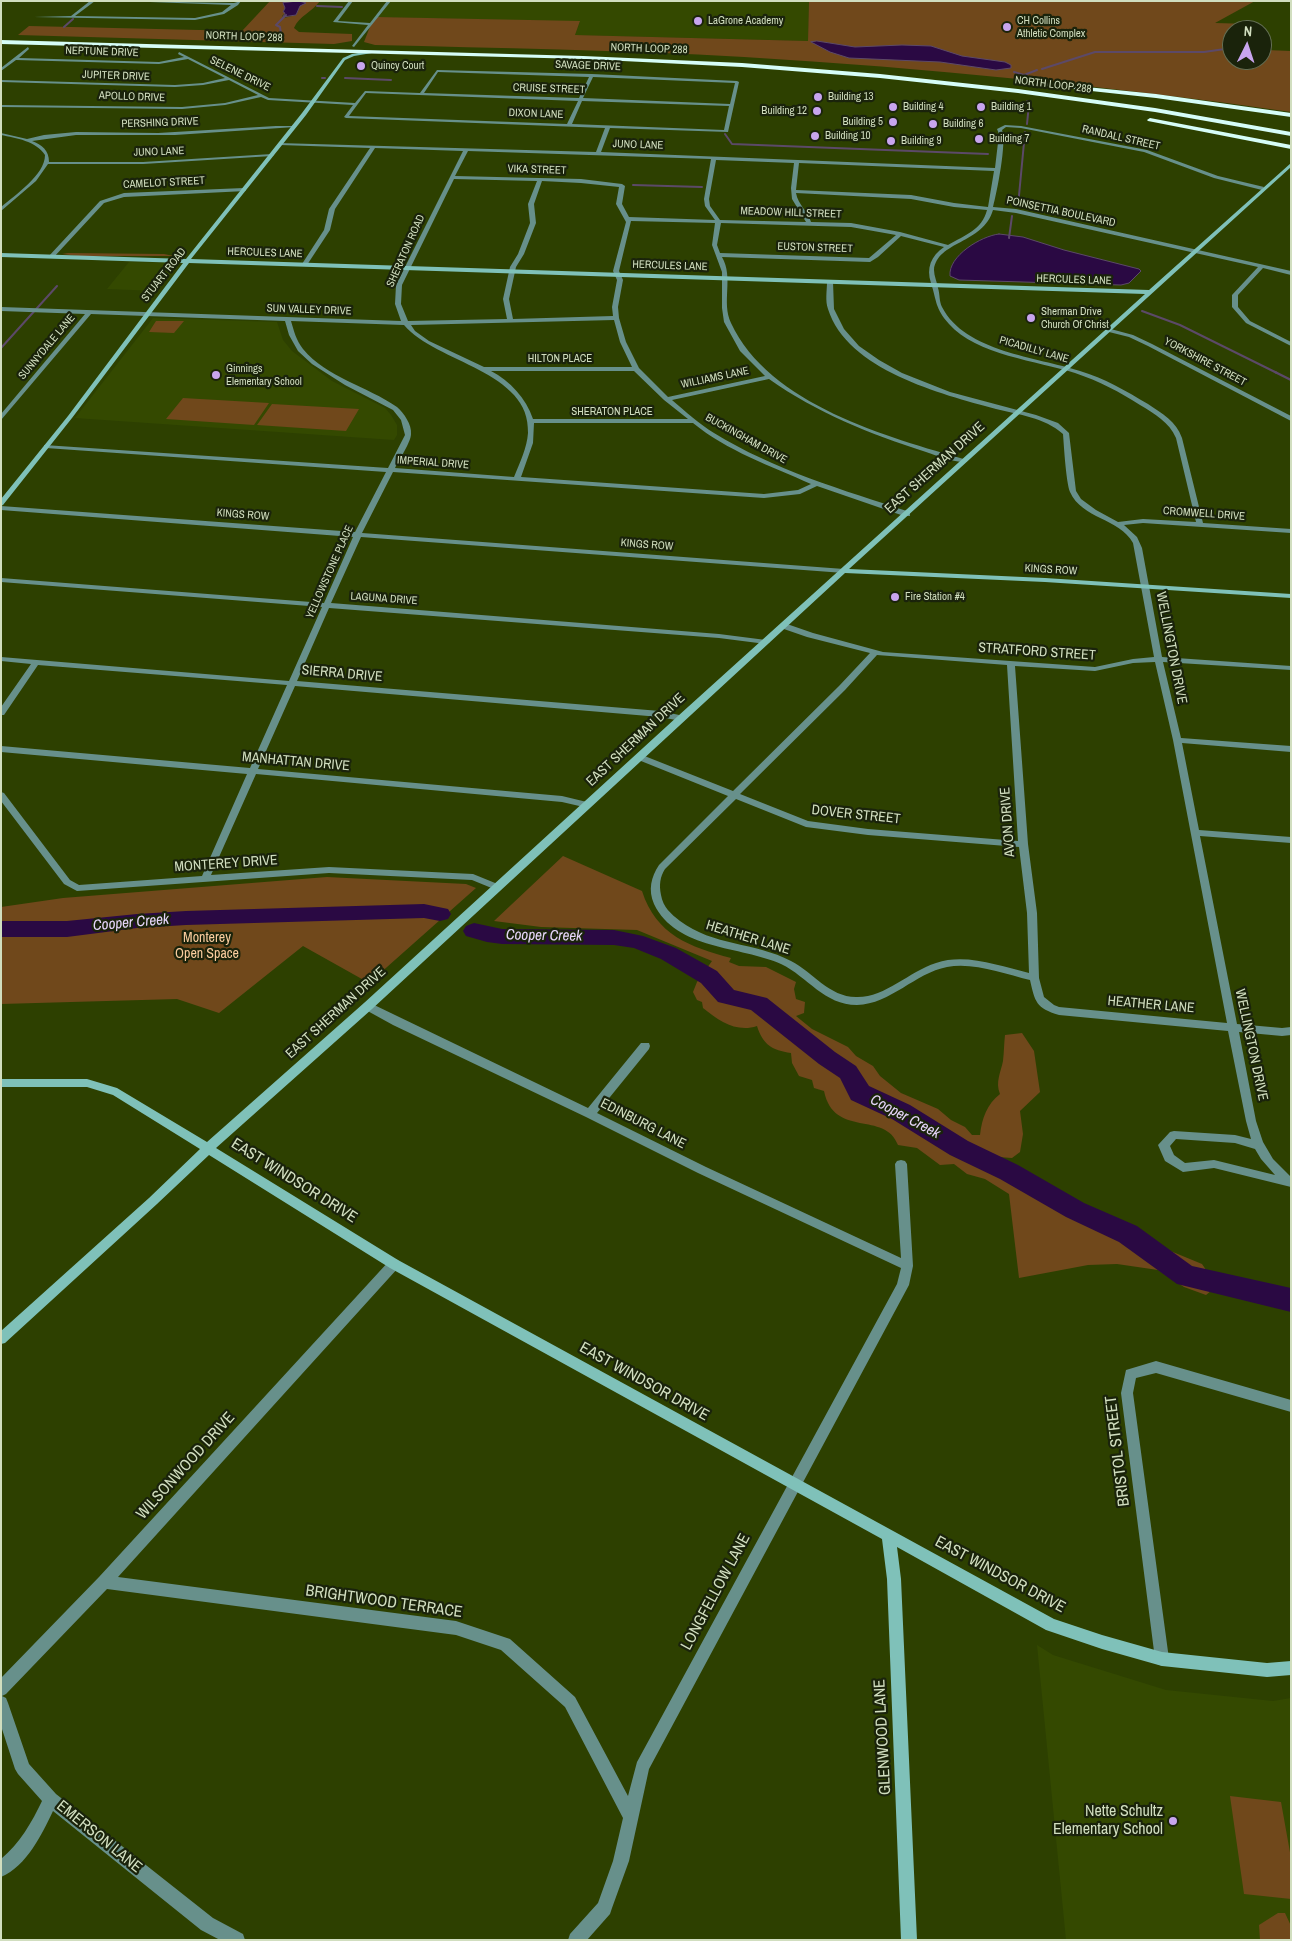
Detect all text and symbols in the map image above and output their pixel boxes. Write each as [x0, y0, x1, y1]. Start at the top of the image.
place label: LaGrone Academy [708, 14, 783, 28]
place label: CH Collins Athletic Complex [1017, 14, 1085, 40]
marker: LaGrone Academy [692, 15, 704, 27]
north arrow [1222, 20, 1272, 70]
marker: CH Collins Athletic Complex [1001, 21, 1013, 33]
text: N [1243, 22, 1253, 40]
street label: NORTH LOOP 288 [205, 29, 283, 45]
street label: NORTH LOOP 288 [610, 41, 688, 57]
street label: NEPTUNE DRIVE [65, 44, 139, 60]
street label: SELENE DRIVE [208, 54, 272, 94]
street label: SAVAGE DRIVE [555, 58, 621, 74]
place label: Quincy Court [371, 59, 424, 73]
marker: Quincy Court [355, 60, 367, 72]
street label: JUPITER DRIVE [82, 68, 150, 84]
street label: NORTH LOOP 288 [1014, 74, 1092, 96]
street label: CRUISE STREET [513, 81, 585, 97]
street label: APOLLO DRIVE [99, 89, 165, 105]
place label: Building 13 [828, 90, 874, 104]
marker: Building 13 [812, 91, 824, 103]
place label: Building 4 [903, 100, 944, 114]
place label: Building 1 [991, 100, 1032, 114]
marker: Building 4 [887, 101, 899, 113]
marker: Building 1 [975, 101, 987, 113]
place label: Building 12 [761, 104, 807, 118]
marker: Building 12 [811, 105, 823, 117]
street label: DIXON LANE [508, 106, 564, 122]
street label: PERSHING DRIVE [121, 115, 199, 131]
place label: Building 5 [842, 115, 883, 129]
marker: Building 5 [887, 116, 899, 128]
place label: Building 6 [943, 117, 984, 131]
marker: Building 6 [927, 118, 939, 130]
street label: RANDALL STREET [1081, 123, 1161, 153]
place label: Building 10 [825, 129, 871, 143]
marker: Building 10 [809, 130, 821, 142]
place label: Building 7 [989, 132, 1030, 146]
marker: Building 7 [973, 133, 985, 145]
place label: Building 9 [901, 134, 942, 148]
marker: Building 9 [885, 135, 897, 147]
street label: JUNO LANE [612, 138, 664, 152]
street label: JUNO LANE [133, 145, 185, 159]
street label: VIKA STREET [507, 162, 567, 178]
street label: CAMELOT STREET [123, 174, 205, 192]
street label: POINSETTIA BOULEVARD [1005, 194, 1117, 230]
street label: MEADOW HILL STREET [740, 205, 842, 221]
street label: SHERATON ROAD [384, 213, 428, 289]
street label: EUSTON STREET [777, 240, 853, 256]
street label: HERCULES LANE [227, 245, 303, 261]
street label: STUART ROAD [139, 246, 189, 304]
street label: HERCULES LANE [632, 258, 708, 274]
street label: HERCULES LANE [1036, 272, 1112, 288]
street label: SUN VALLEY DRIVE [266, 302, 352, 318]
place label: Sherman Drive Church Of Christ [1041, 305, 1109, 331]
street label: SUNNYDALE LANE [16, 312, 78, 382]
marker: Sherman Drive Church Of Christ [1025, 312, 1037, 324]
street label: PICADILLY LANE [998, 334, 1070, 366]
street label: YORKSHIRE STREET [1162, 335, 1248, 389]
street label: HILTON PLACE [528, 352, 592, 366]
place label: Ginnings Elementary School [226, 362, 302, 388]
street label: WILLIAMS LANE [680, 364, 750, 392]
marker: Ginnings Elementary School [210, 369, 222, 381]
street label: SHERATON PLACE [571, 405, 653, 419]
street label: BUCKINGHAM DRIVE [703, 411, 789, 467]
street label: EAST SHERMAN DRIVE [882, 419, 988, 517]
street label: IMPERIAL DRIVE [397, 454, 469, 472]
street label: CROMWELL DRIVE [1163, 505, 1245, 523]
street label: KINGS ROW [216, 507, 270, 523]
street label: YELLOWSTONE PLACE [304, 523, 356, 621]
street label: KINGS ROW [620, 537, 674, 553]
street label: KINGS ROW [1024, 562, 1078, 578]
street label: LAGUNA DRIVE [350, 590, 418, 608]
place label: Fire Station #4 [905, 590, 965, 604]
street label: WELLINGTON DRIVE [1152, 590, 1190, 706]
marker: Fire Station #4 [889, 591, 901, 603]
street label: STRATFORD STREET [978, 640, 1096, 664]
street label: SIERRA DRIVE [301, 662, 383, 686]
street label: EAST SHERMAN DRIVE [583, 690, 689, 790]
street label: MANHATTAN DRIVE [241, 749, 351, 775]
street label: AVON DRIVE [997, 787, 1019, 857]
street label: DOVER STREET [811, 802, 901, 828]
street label: MONTEREY DRIVE [174, 852, 278, 876]
water label: Cooper Creek [92, 911, 170, 935]
street label: HEATHER LANE [704, 917, 792, 959]
water label: Cooper Creek [506, 926, 582, 946]
park label: Monterey Open Space [175, 930, 239, 962]
street label: EAST SHERMAN DRIVE [283, 964, 389, 1062]
street label: WELLINGTON DRIVE [1231, 988, 1271, 1102]
street label: HEATHER LANE [1107, 993, 1195, 1017]
water label: Cooper Creek [867, 1091, 943, 1143]
street label: EDINBURG LANE [597, 1095, 689, 1153]
street label: EAST WINDSOR DRIVE [227, 1134, 361, 1228]
street label: EAST WINDSOR DRIVE [576, 1338, 712, 1426]
street label: BRISTOL STREET [1102, 1395, 1134, 1507]
street label: WILSONWOOD DRIVE [133, 1408, 239, 1524]
street label: LONGFELLOW LANE [677, 1531, 755, 1653]
street label: EAST WINDSOR DRIVE [931, 1532, 1069, 1618]
street label: BRIGHTWOOD TERRACE [304, 1581, 464, 1623]
street label: GLENWOOD LANE [870, 1679, 896, 1795]
street label: EMERSON LANE [52, 1797, 146, 1877]
place label: Nette Schultz Elementary School [1053, 1802, 1163, 1840]
marker: Nette Schultz Elementary School [1167, 1815, 1179, 1827]

